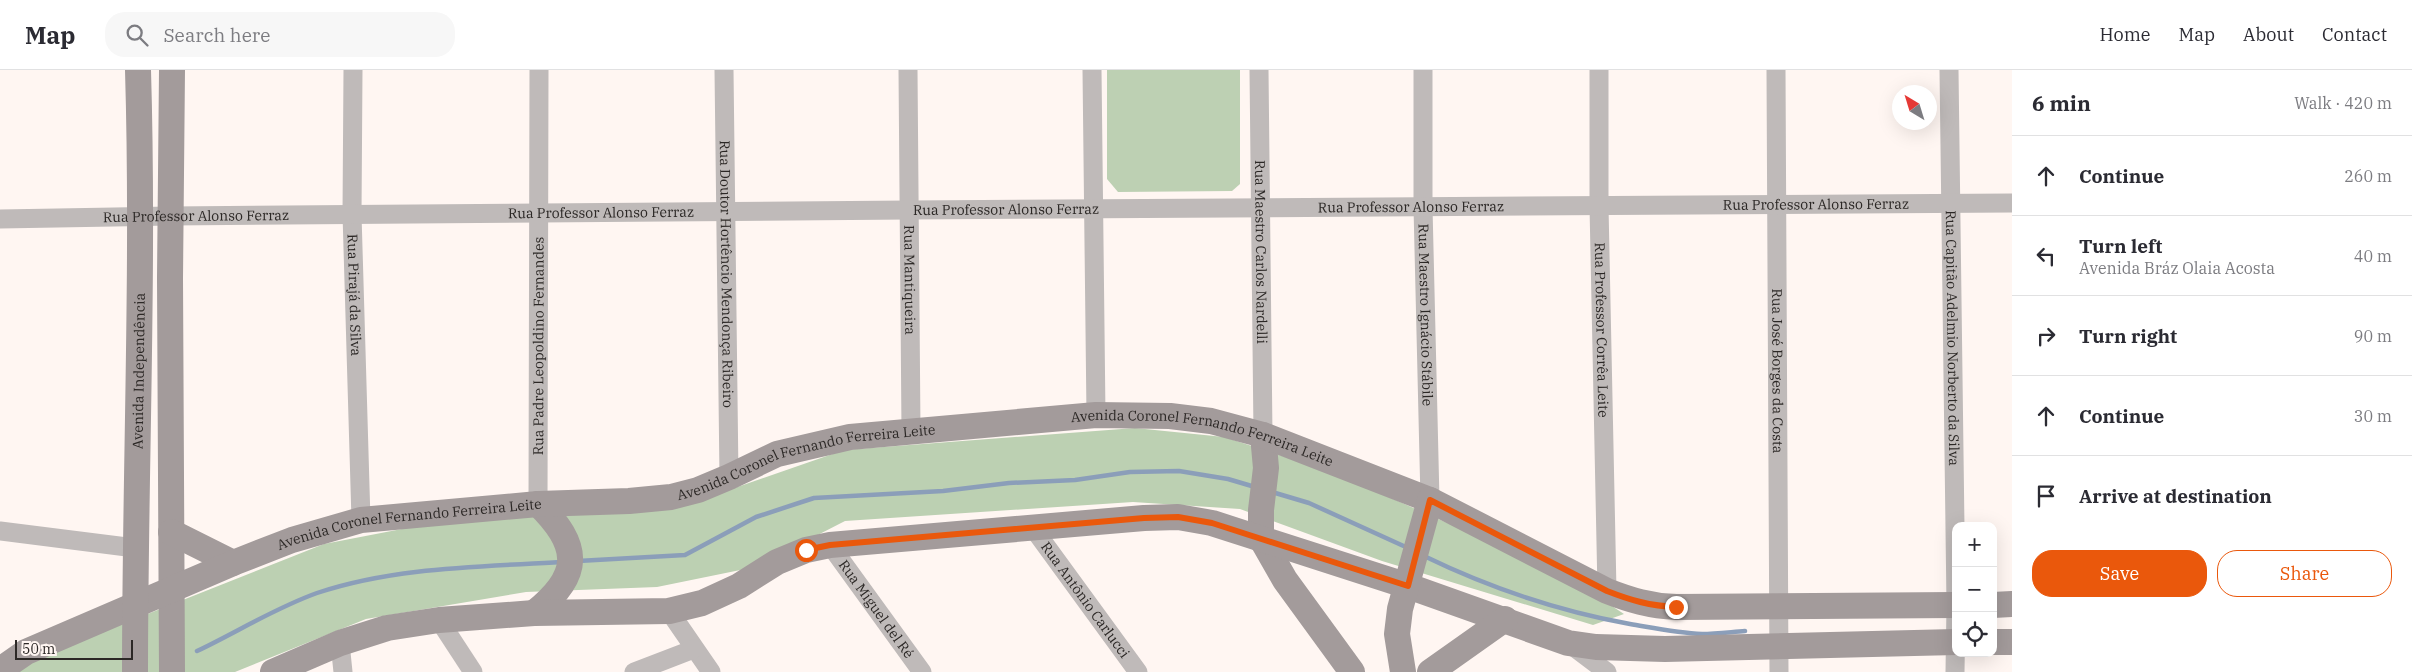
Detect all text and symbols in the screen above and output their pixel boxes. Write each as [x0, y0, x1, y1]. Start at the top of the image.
search box [105, 12, 455, 57]
text: Map [25, 19, 75, 51]
icon: search [123, 21, 151, 49]
text: Search here [163, 23, 270, 47]
text: Home [2099, 23, 2151, 46]
text: Map [2179, 23, 2215, 46]
text: About [2243, 23, 2294, 46]
text: Contact [2322, 23, 2387, 46]
north arrow [1892, 85, 1937, 130]
text: 6 min [2032, 89, 2091, 117]
text: Walk · 420 m [2294, 93, 2392, 113]
street label: Rua Doutor Hortêncio Mendonça Ribeiro [716, 140, 737, 408]
street label: Rua Maestro Carlos Nardelli [1251, 160, 1271, 344]
icon: ahead [2032, 162, 2060, 190]
text: Continue [2079, 164, 2164, 188]
text: 260 m [2344, 166, 2392, 186]
street label: Rua Professor Alonso Ferraz [1723, 195, 1909, 214]
street label: Rua Professor Alonso Ferraz [1318, 197, 1504, 216]
street label: Rua Professor Alonso Ferraz [913, 200, 1099, 219]
street label: Rua Professor Alonso Ferraz [508, 203, 694, 222]
street label: Rua Professor Alonso Ferraz [103, 206, 289, 226]
street label: Rua Capitão Adelmio Norberto da Silva [1942, 210, 1963, 466]
street label: Rua Maestro Ignácio Stábile [1414, 224, 1437, 406]
street label: Rua Mantiqueira [900, 225, 919, 335]
street label: Rua Pirajá da Silva [344, 234, 365, 357]
text: Turn left [2079, 234, 2162, 258]
street label: Rua Padre Leopoldino Fernandes [529, 237, 548, 455]
street label: Rua Professor Corrêa Leite [1591, 242, 1612, 418]
icon: left [2032, 242, 2060, 270]
text: 40 m [2354, 246, 2392, 266]
text: Avenida Bráz Olaia Acosta [2079, 258, 2275, 278]
street label: Rua José Borges da Costa [1768, 288, 1787, 454]
street label: Avenida Independência [128, 292, 149, 449]
icon: right [2032, 322, 2060, 350]
text: Turn right [2079, 324, 2177, 348]
text: 90 m [2354, 326, 2392, 346]
icon: ahead [2032, 402, 2060, 430]
text: Continue [2079, 404, 2164, 428]
street label: Avenida Coronel Fernando Ferreira Leite [1070, 406, 1336, 470]
text: 30 m [2354, 406, 2392, 426]
street label: Avenida Coronel Fernando Ferreira Leite [675, 420, 936, 504]
icon: arrive [2032, 482, 2060, 510]
text: Arrive at destination [2079, 484, 2272, 508]
street label: Avenida Coronel Fernando Ferreira Leite [274, 495, 542, 554]
map controls [1952, 522, 1997, 657]
button: + [1952, 522, 1997, 567]
street label: Rua Antônio Carlucci [1037, 538, 1134, 661]
route start [795, 539, 818, 562]
button: Save [2032, 550, 2207, 597]
button: Share [2217, 550, 2392, 597]
street label: Rua Miguel del Ré [835, 556, 918, 662]
button: − [1952, 567, 1997, 612]
route end [1665, 596, 1688, 619]
button: locate [1952, 612, 1997, 657]
scale bar [15, 637, 132, 660]
text: 50 m [22, 640, 55, 658]

